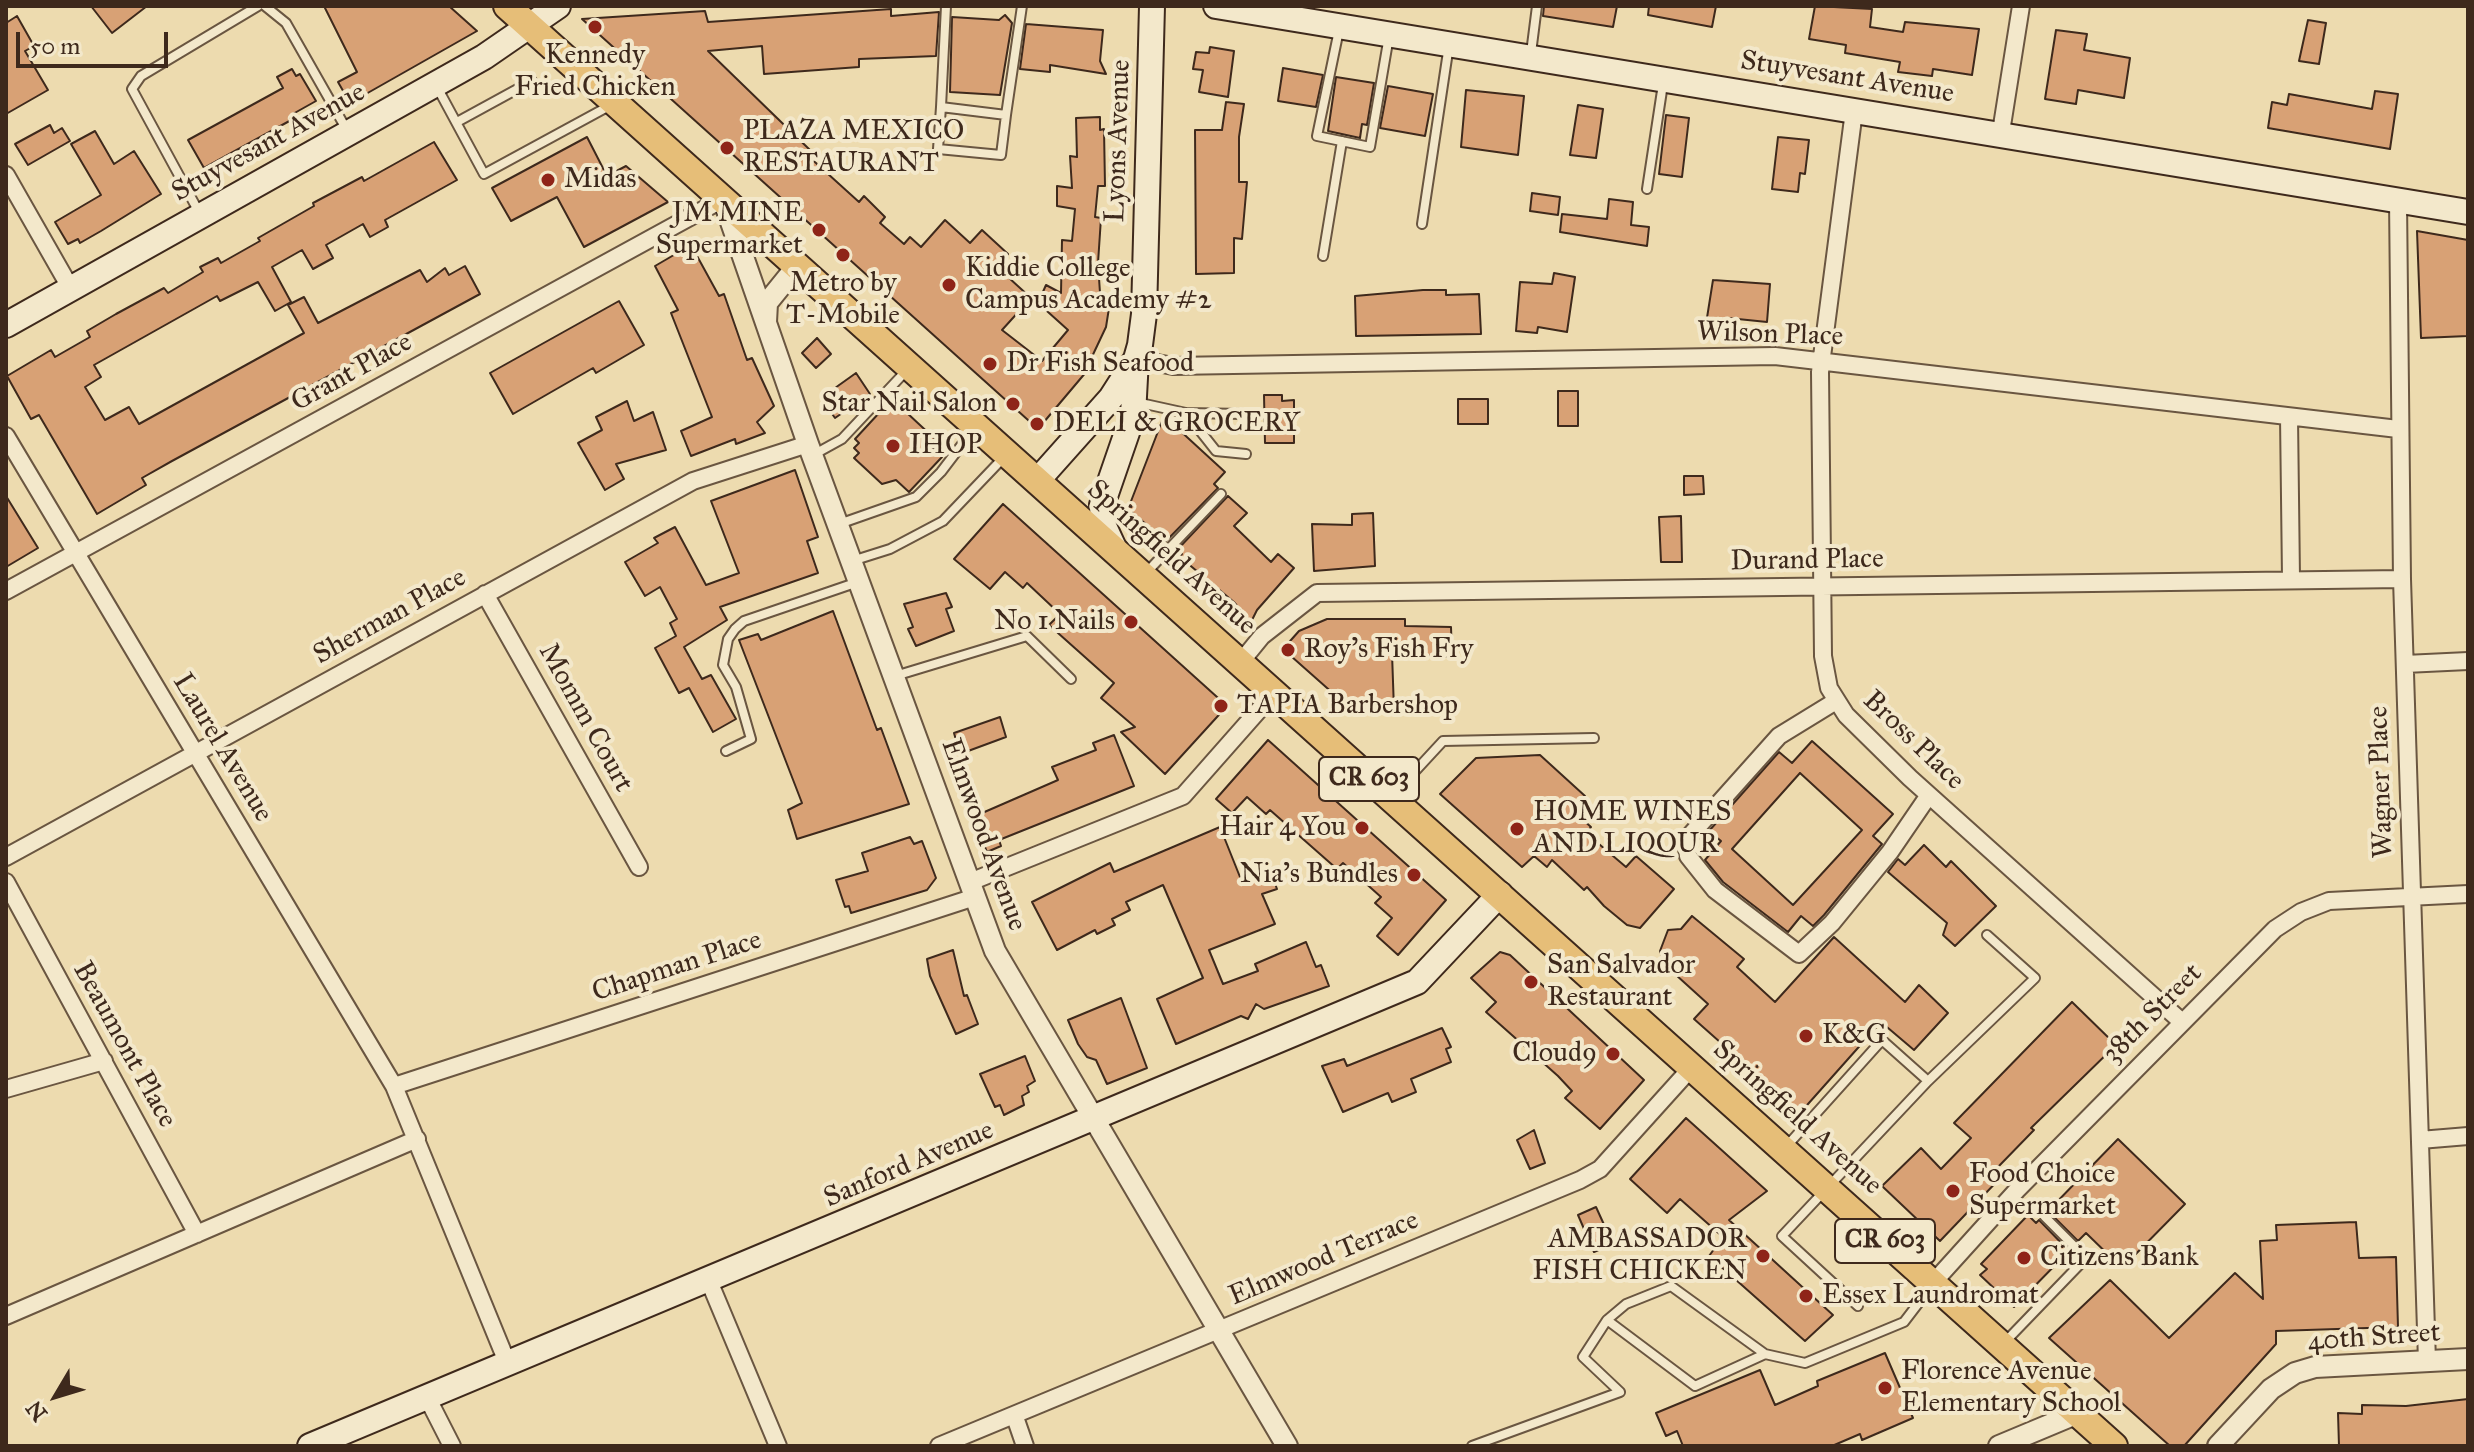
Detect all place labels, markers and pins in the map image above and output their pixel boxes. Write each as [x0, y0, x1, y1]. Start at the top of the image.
marker: Kennedy Fried Chicken [586, 18, 604, 36]
place label: Kennedy Fried Chicken [514, 39, 676, 105]
place label: PLAZA MEXICO RESTAURANT [743, 115, 964, 181]
marker: PLAZA MEXICO RESTAURANT [718, 139, 736, 157]
place label: Midas [564, 163, 637, 197]
marker: Midas [539, 171, 557, 189]
place label: JM MINE Supermarket [656, 197, 803, 263]
marker: JM MINE Supermarket [810, 221, 828, 239]
marker: Metro by T-Mobile [834, 246, 852, 264]
place label: Kiddie College Campus Academy #2 [965, 252, 1212, 318]
place label: Metro by T-Mobile [786, 267, 900, 333]
marker: Kiddie College Campus Academy #2 [940, 276, 958, 294]
place label: Dr Fish Seafood [1006, 347, 1194, 381]
marker: Dr Fish Seafood [981, 355, 999, 373]
place label: Star Nail Salon [822, 387, 997, 421]
marker: Star Nail Salon [1004, 395, 1022, 413]
place label: DELI & GROCERY [1053, 407, 1300, 441]
marker: DELI & GROCERY [1028, 415, 1046, 433]
place label: IHOP [909, 429, 982, 463]
marker: IHOP [884, 437, 902, 455]
place label: No 1 Nails [994, 605, 1115, 639]
marker: No 1 Nails [1122, 613, 1140, 631]
place label: Roy's Fish Fry [1304, 633, 1473, 667]
marker: Roy's Fish Fry [1279, 641, 1297, 659]
place label: TAPIA Barbershop [1237, 689, 1458, 723]
marker: TAPIA Barbershop [1212, 697, 1230, 715]
place label: HOME WINES AND LIQOUR [1533, 796, 1731, 862]
place label: Hair 4 You [1219, 811, 1346, 845]
marker: Hair 4 You [1353, 819, 1371, 837]
marker: HOME WINES AND LIQOUR [1508, 820, 1526, 838]
place label: Nia's Bundles [1240, 858, 1398, 892]
marker: Nia's Bundles [1405, 866, 1423, 884]
place label: San Salvador Restaurant [1547, 949, 1695, 1015]
marker: San Salvador Restaurant [1522, 973, 1540, 991]
place label: K&G [1822, 1019, 1886, 1053]
marker: K&G [1797, 1027, 1815, 1045]
place label: Cloud9 [1512, 1037, 1597, 1071]
marker: Cloud9 [1604, 1045, 1622, 1063]
place label: Food Choice Supermarket [1969, 1158, 2116, 1224]
marker: Food Choice Supermarket [1944, 1182, 1962, 1200]
place label: AMBASSADOR FISH CHICKEN [1533, 1223, 1747, 1289]
place label: Citizens Bank [2040, 1241, 2199, 1275]
marker: AMBASSADOR FISH CHICKEN [1754, 1247, 1772, 1265]
marker: Citizens Bank [2015, 1249, 2033, 1267]
place label: Essex Laundromat [1822, 1279, 2039, 1313]
marker: Essex Laundromat [1797, 1287, 1815, 1305]
place label: Florence Avenue Elementary School [1901, 1355, 2121, 1421]
marker: Florence Avenue Elementary School [1876, 1379, 1894, 1397]

